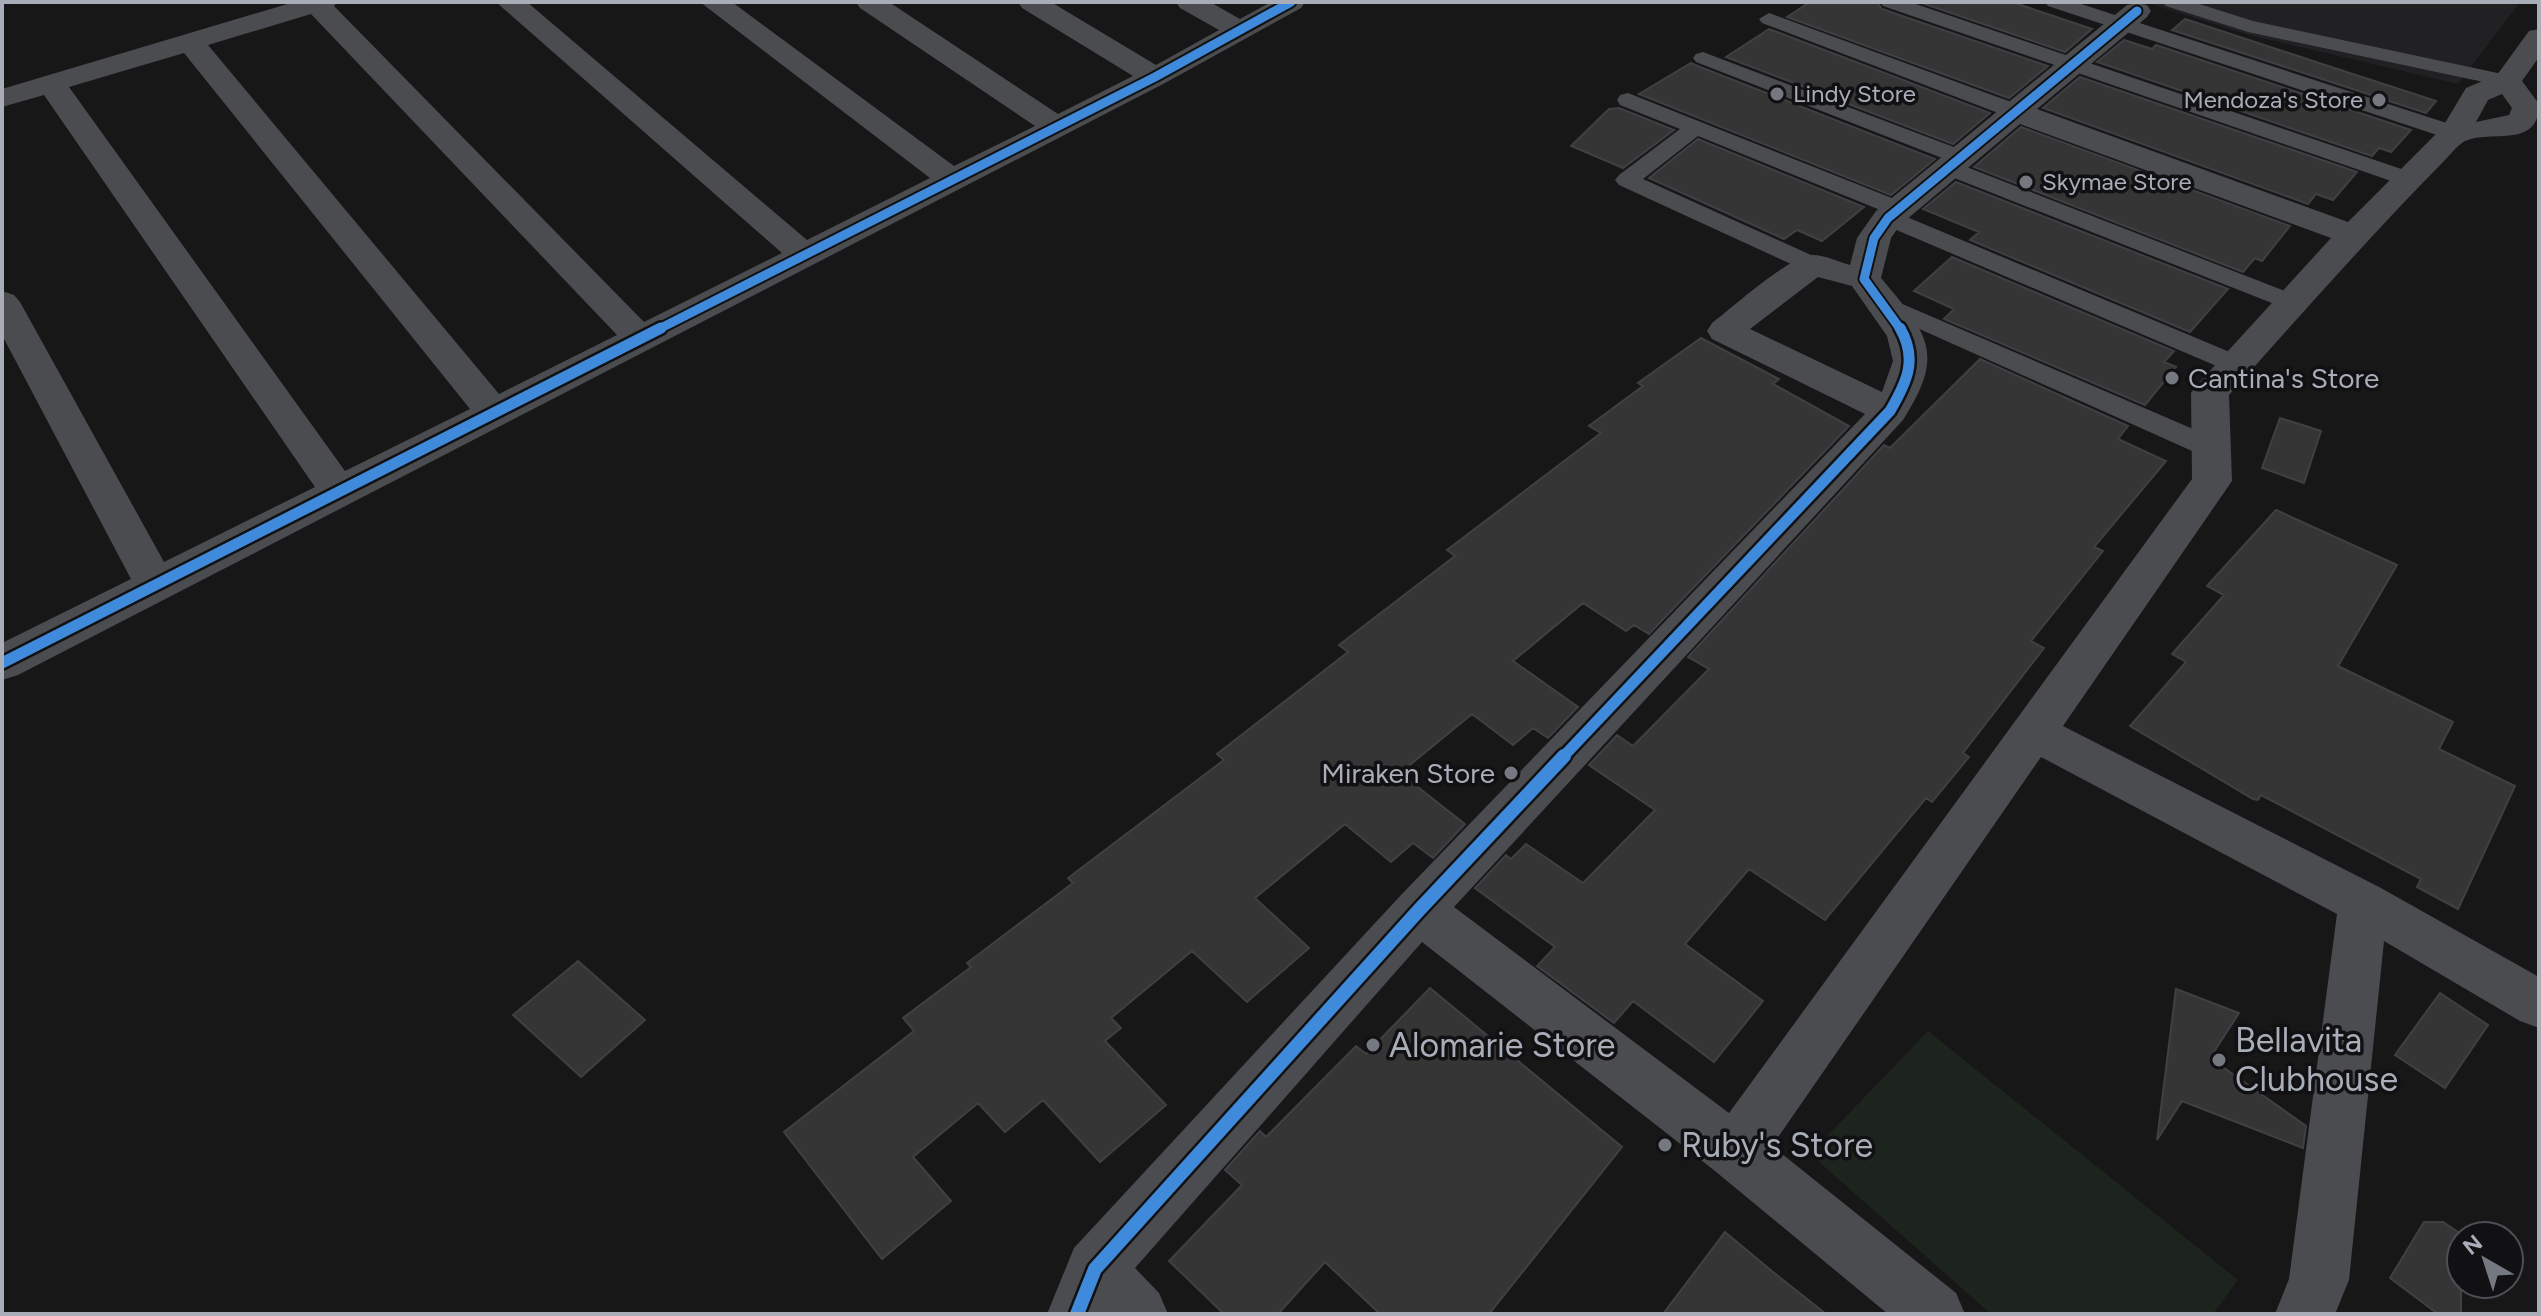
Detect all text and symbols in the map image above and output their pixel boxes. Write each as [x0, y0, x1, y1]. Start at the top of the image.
place label: Lindy Store [1793, 79, 1916, 108]
marker: Lindy Store [1768, 85, 1786, 103]
place label: Mendoza's Store [2183, 85, 2363, 114]
marker: Mendoza's Store [2370, 91, 2388, 109]
place label: Skymae Store [2042, 167, 2192, 196]
marker: Skymae Store [2017, 173, 2035, 191]
place label: Cantina's Store [2188, 361, 2379, 395]
marker: Cantina's Store [2163, 369, 2181, 387]
place label: Miraken Store [1321, 756, 1495, 790]
marker: Miraken Store [1502, 764, 1520, 782]
place label: Bellavita Clubhouse [2235, 1020, 2398, 1100]
place label: Alomarie Store [1389, 1025, 1615, 1066]
marker: Alomarie Store [1364, 1036, 1382, 1054]
marker: Bellavita Clubhouse [2210, 1051, 2228, 1069]
place label: Ruby's Store [1681, 1125, 1873, 1166]
marker: Ruby's Store [1656, 1136, 1674, 1154]
north arrow [2445, 1220, 2525, 1300]
text: N [2458, 1229, 2488, 1261]

